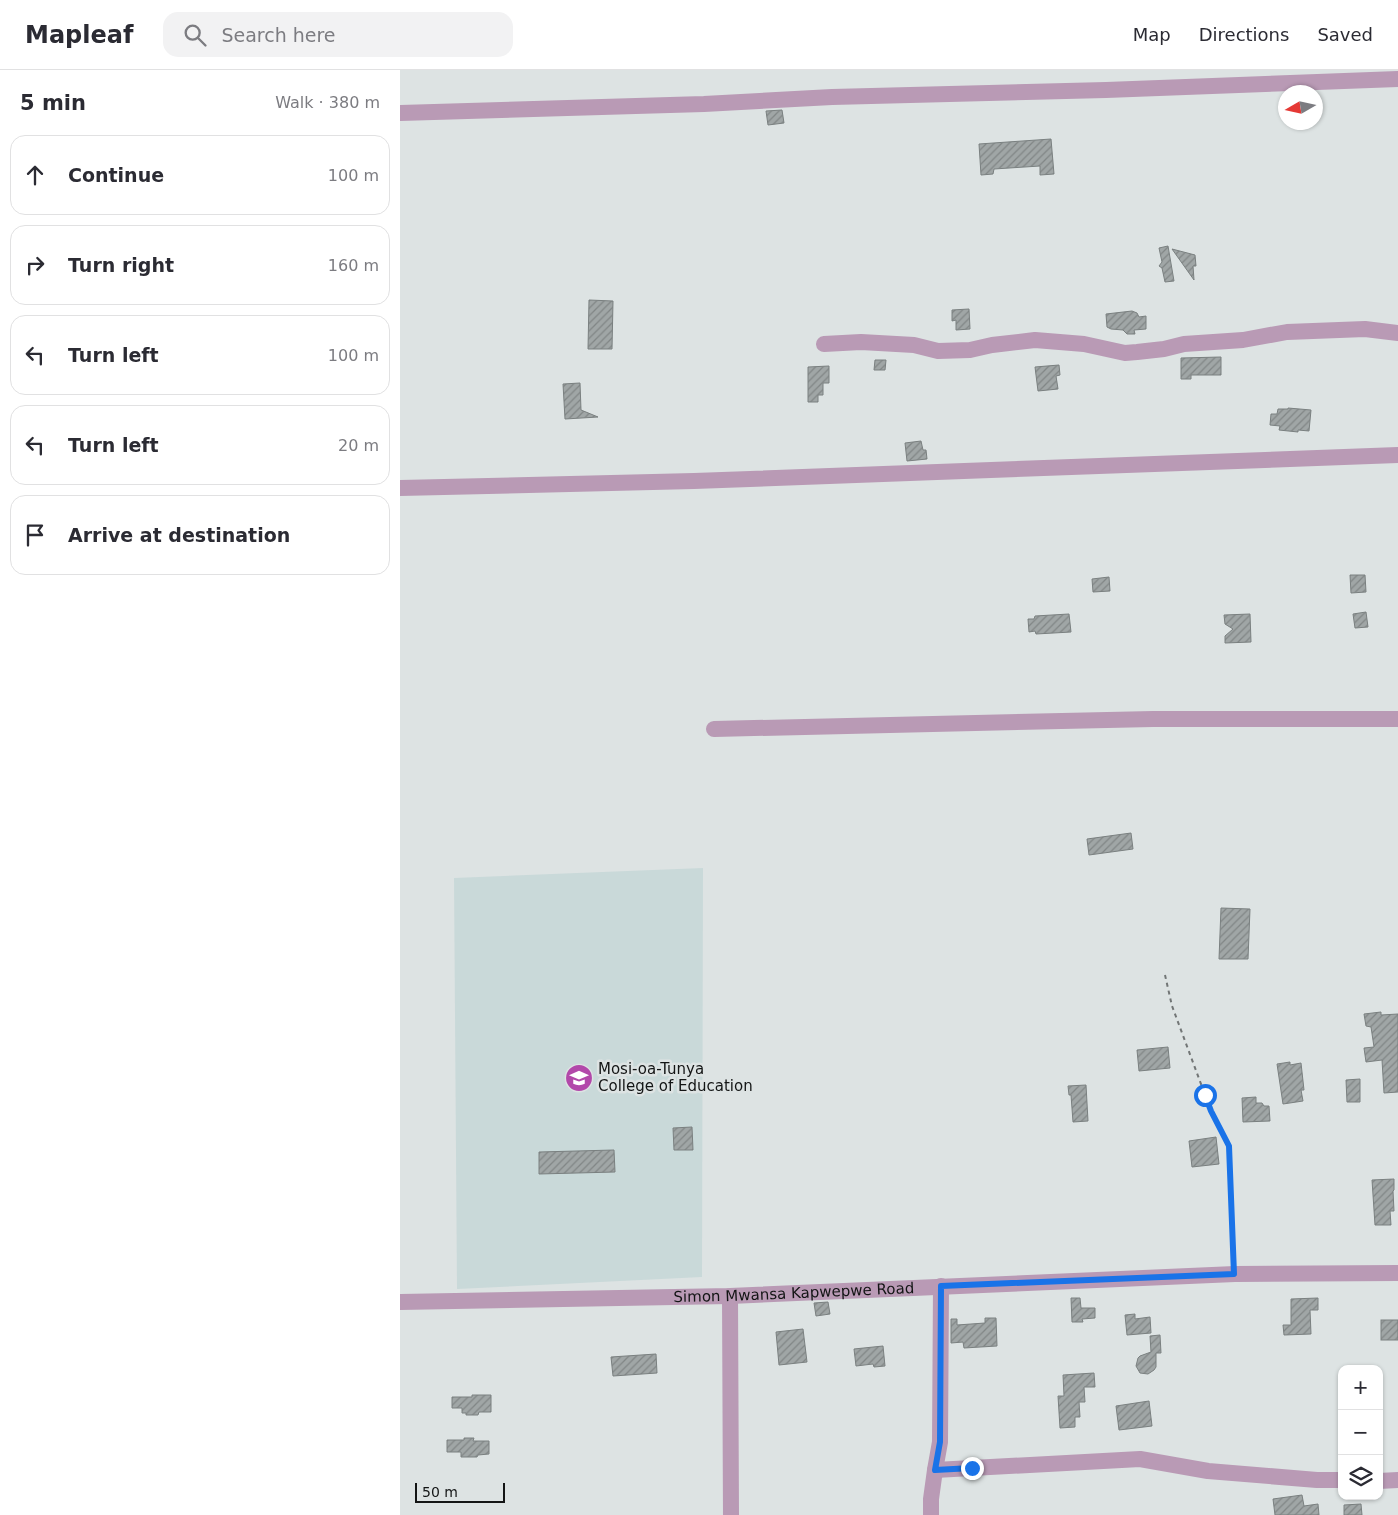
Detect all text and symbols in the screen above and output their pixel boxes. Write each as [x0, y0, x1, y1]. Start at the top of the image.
search box [163, 12, 513, 57]
text: Mapleaf [25, 21, 133, 49]
icon: search [181, 21, 209, 49]
text: Search here [221, 24, 336, 46]
text: Map [1133, 24, 1171, 45]
text: Directions [1199, 24, 1289, 45]
text: Saved [1317, 24, 1373, 45]
north arrow [1278, 85, 1323, 130]
text: 5 min [20, 91, 86, 115]
text: Walk · 380 m [275, 93, 380, 112]
icon: ahead [21, 161, 49, 189]
text: Continue [68, 164, 164, 186]
text: 100 m [328, 166, 379, 185]
icon: right [21, 251, 49, 279]
text: Turn right [68, 254, 174, 276]
text: 160 m [328, 256, 379, 275]
icon: left [21, 341, 49, 369]
text: Turn left [68, 344, 159, 366]
text: 100 m [328, 346, 379, 365]
icon: left [21, 431, 49, 459]
text: Turn left [68, 434, 159, 456]
text: 20 m [338, 436, 379, 455]
icon: arrive [21, 521, 49, 549]
text: Arrive at destination [68, 524, 290, 546]
place label: Mosi-oa-Tunya College of Education [598, 1060, 753, 1095]
school or university icon: Mosi-oa-Tunya College of Education [564, 1063, 594, 1093]
route start [1194, 1084, 1217, 1107]
street label: Simon Mwansa Kapwepwe Road [673, 1279, 915, 1306]
map controls [1338, 1365, 1383, 1500]
button: + [1338, 1365, 1383, 1410]
button: − [1338, 1410, 1383, 1455]
button: layers [1338, 1455, 1383, 1500]
route end [961, 1457, 984, 1480]
scale bar [415, 1480, 505, 1503]
text: 50 m [422, 1484, 458, 1500]

